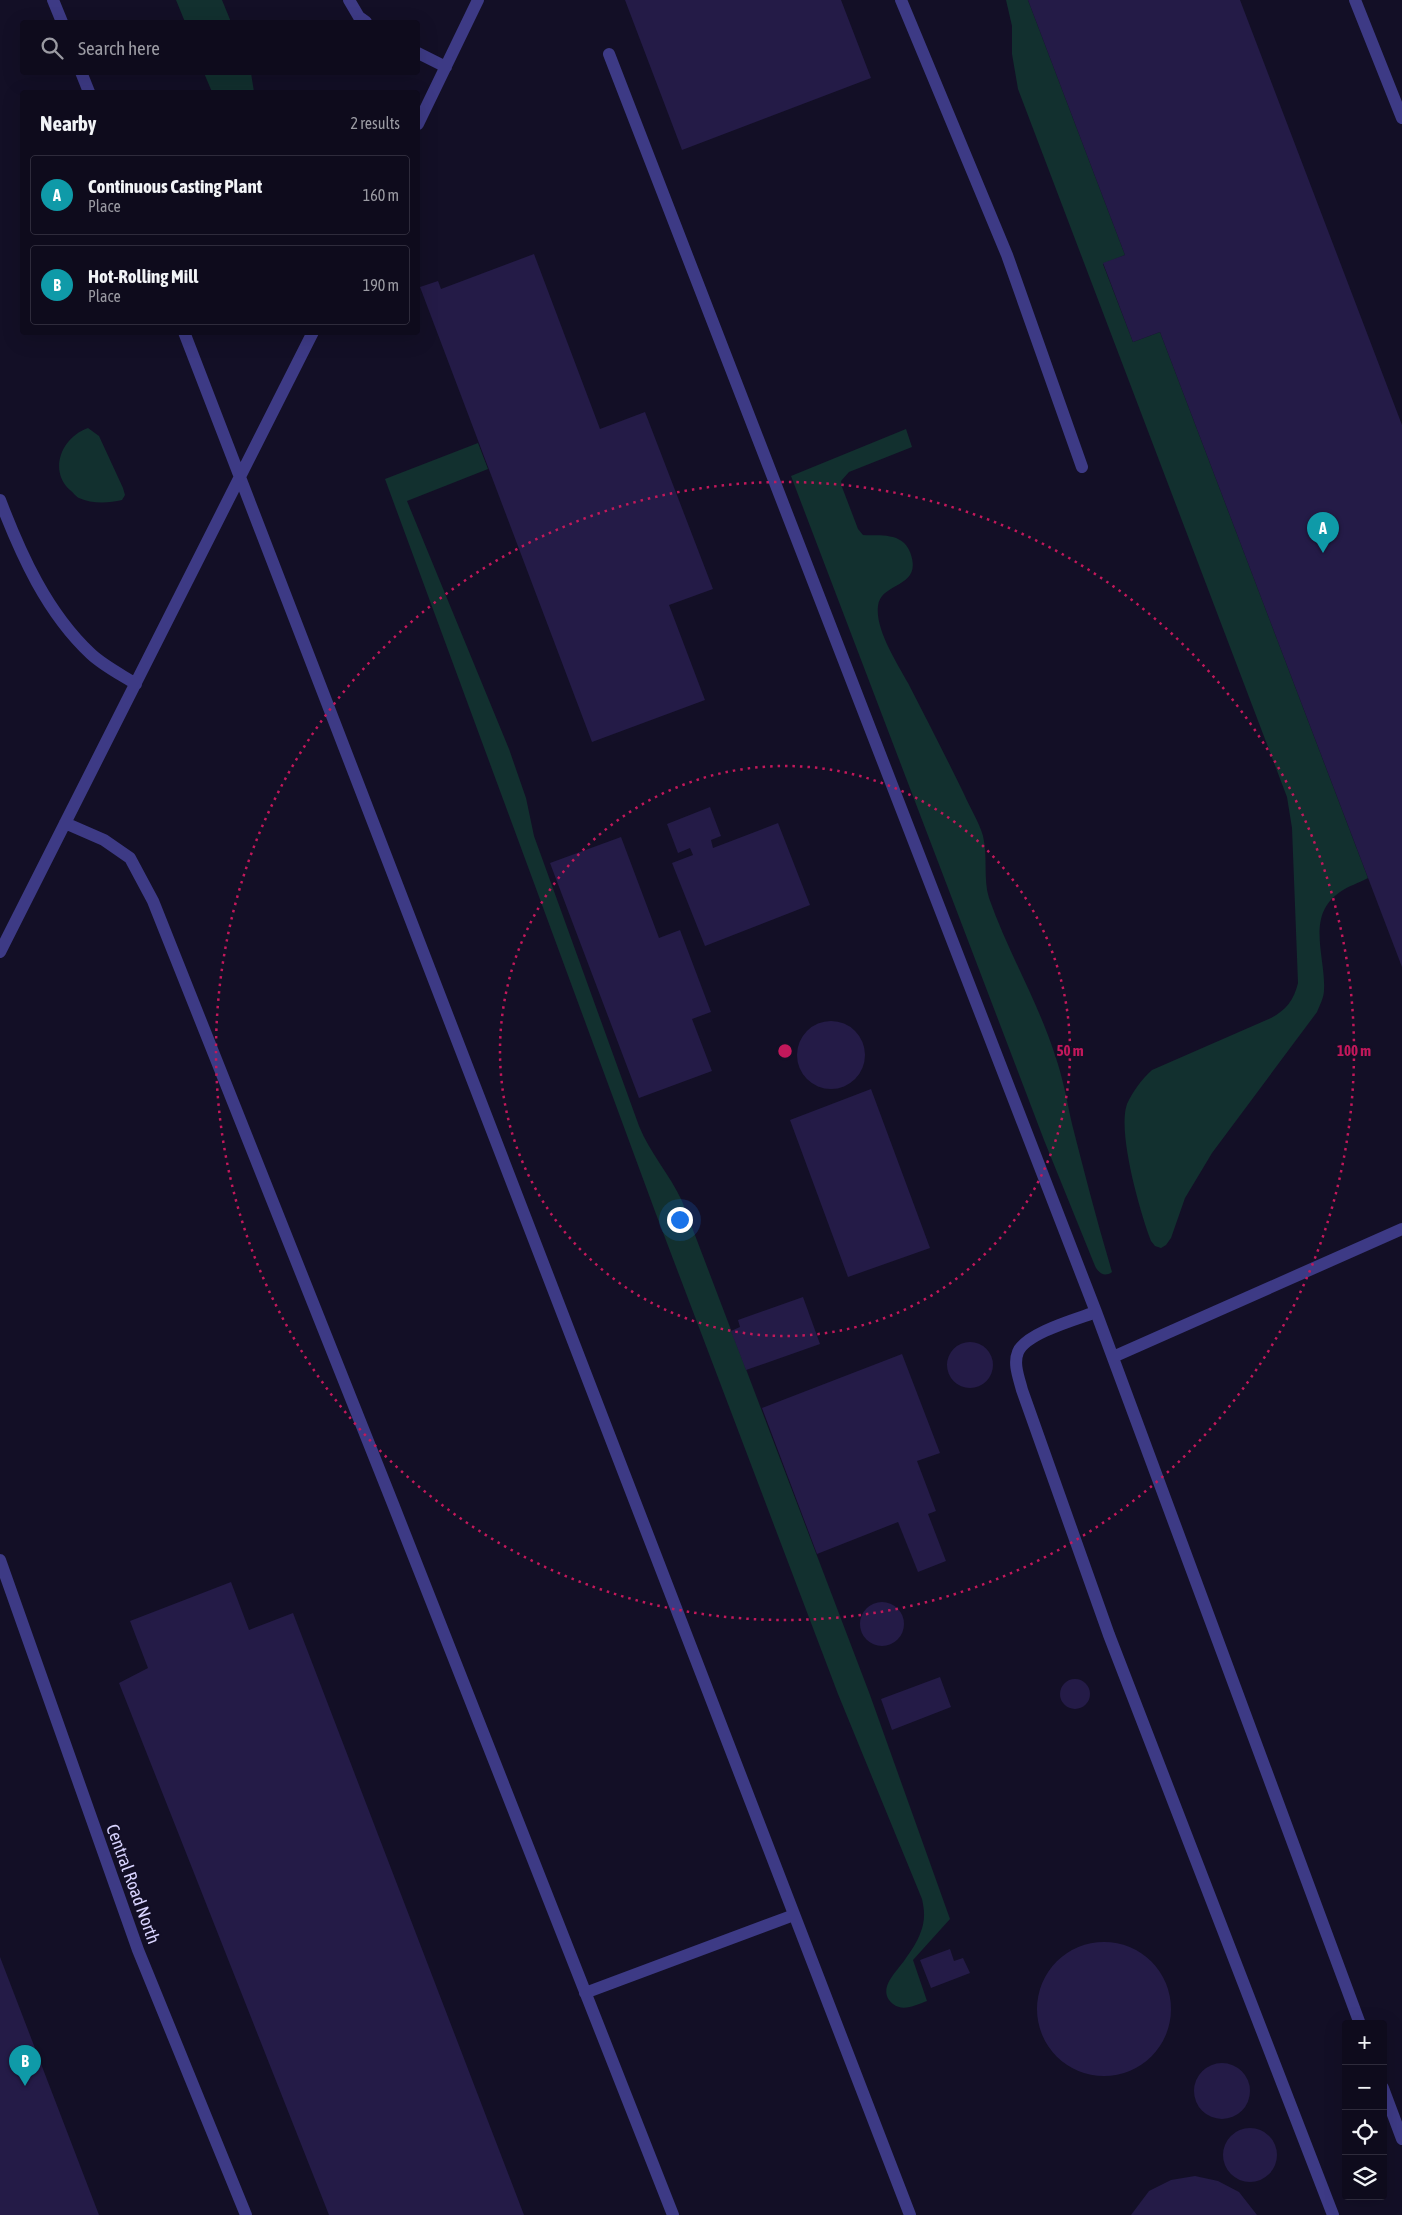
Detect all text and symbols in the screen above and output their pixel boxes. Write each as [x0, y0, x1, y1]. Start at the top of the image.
search box [20, 20, 420, 75]
icon: search [38, 34, 66, 62]
text: Search here [78, 37, 160, 59]
text: Nearby [40, 111, 96, 135]
text: 2 results [350, 114, 400, 132]
text: Continuous Casting Plant [88, 175, 262, 197]
text: A [53, 186, 61, 204]
text: 160 m [363, 186, 399, 204]
text: Place [88, 197, 121, 215]
text: Hot-Rolling Mill [88, 265, 198, 287]
text: B [53, 276, 61, 294]
text: 190 m [363, 276, 399, 294]
text: Place [88, 287, 121, 305]
pin: A [1307, 512, 1339, 553]
centre of rings [776, 1042, 794, 1060]
text: 50 m [1057, 1042, 1084, 1059]
text: 100 m [1337, 1042, 1371, 1059]
your location [667, 1207, 693, 1233]
street label: Central Road North [102, 1821, 165, 1946]
map controls [1342, 2020, 1387, 2200]
button: + [1342, 2020, 1387, 2065]
pin: B [9, 2045, 41, 2086]
button: − [1342, 2065, 1387, 2110]
button: locate [1342, 2110, 1387, 2155]
button: layers [1342, 2155, 1387, 2200]

